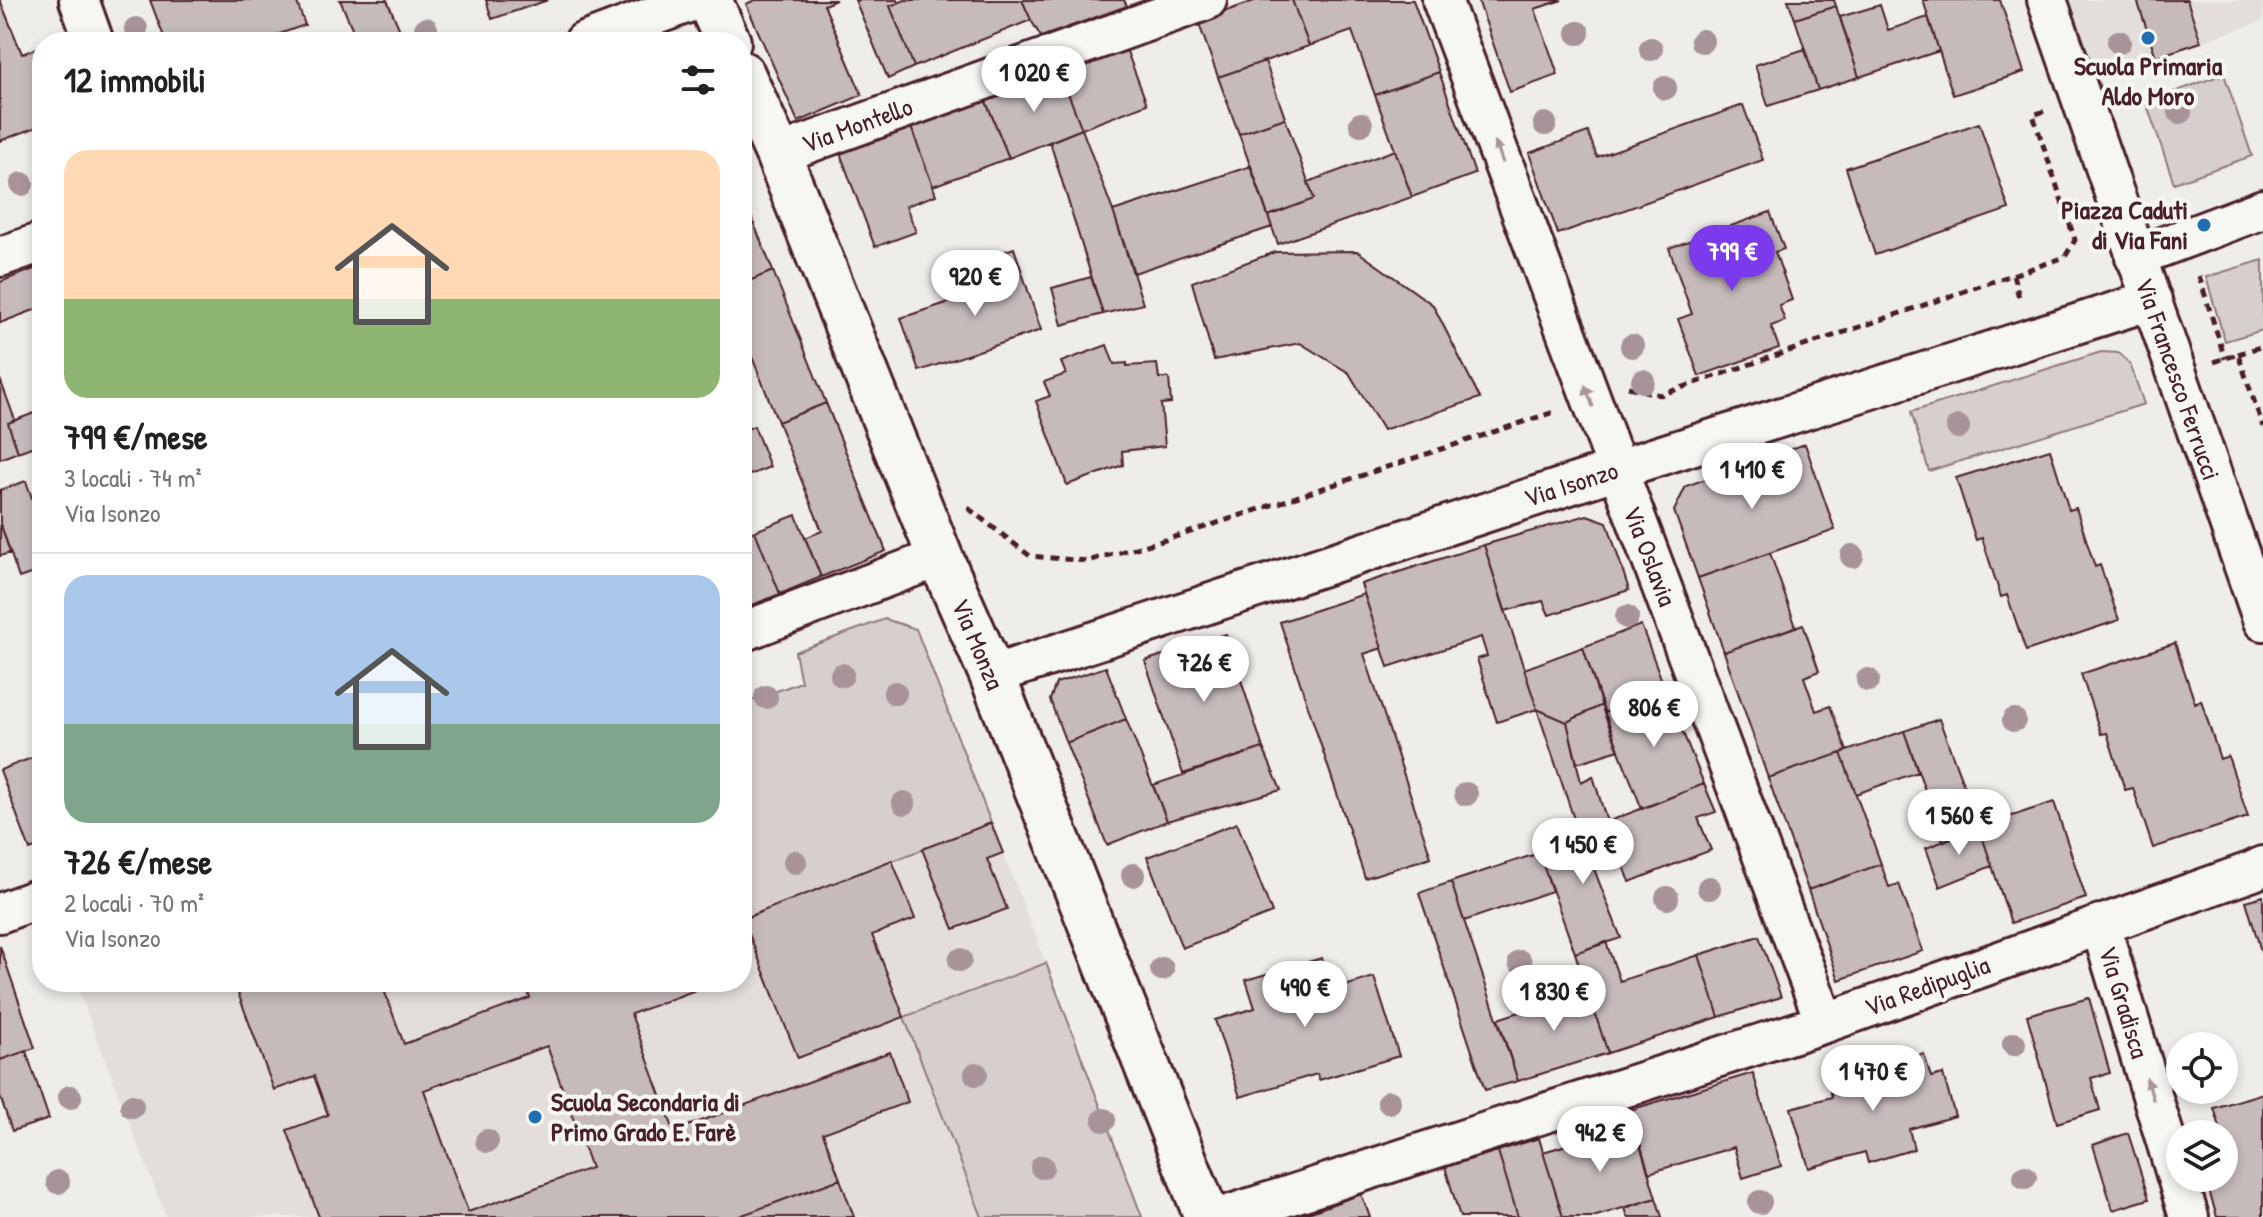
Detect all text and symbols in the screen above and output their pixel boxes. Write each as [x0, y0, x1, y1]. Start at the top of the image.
marker: Scuola Primaria Aldo Moro [2139, 29, 2157, 47]
pin: 1 020 € [960, 46, 1108, 114]
place label: Scuola Primaria Aldo Moro [2074, 48, 2223, 113]
text: 1 020 € [999, 54, 1069, 89]
text: 12 immobili [64, 57, 206, 103]
icon: filters [676, 58, 720, 102]
street label: Via Montello [797, 88, 917, 161]
one-way arrow [1492, 140, 1505, 164]
place label: Piazza Caduti di Via Fani [2061, 192, 2188, 257]
icon: home [320, 202, 464, 346]
marker: Piazza Caduti di Via Fani [2195, 216, 2213, 234]
pin: 799 € [1676, 225, 1788, 293]
text: 799 € [1707, 233, 1757, 268]
pin: 920 € [919, 250, 1031, 318]
text: 920 € [949, 258, 1001, 293]
street label: Via Francesco Ferrucci [2127, 273, 2230, 485]
one-way arrow [1583, 384, 1595, 408]
text: 799 €/mese [64, 414, 208, 460]
pin: 1 410 € [1678, 443, 1826, 511]
text: 1 410 € [1720, 451, 1784, 486]
street label: Via Isonzo [1520, 452, 1622, 515]
text: 3 locali · 74 m² [64, 460, 201, 495]
text: Via Isonzo [64, 495, 161, 530]
street label: Via Oslavia [1615, 501, 1686, 611]
street label: Via Monza [944, 593, 1013, 695]
icon: home [320, 627, 464, 771]
pin: 726 € [1148, 636, 1260, 704]
text: 726 € [1177, 644, 1231, 679]
pin: 806 € [1598, 681, 1710, 749]
text: 806 € [1628, 689, 1680, 724]
pin: 1 560 € [1885, 789, 2033, 857]
text: 1 560 € [1926, 797, 1992, 832]
pin: 1 450 € [1509, 818, 1657, 886]
text: 1 450 € [1550, 826, 1616, 861]
text: 726 €/mese [64, 839, 212, 885]
text: 2 locali · 70 m² [64, 885, 204, 920]
text: Via Isonzo [64, 920, 161, 955]
street label: Via Gradisca [2091, 941, 2158, 1062]
street label: Via Redipuglia [1859, 947, 1994, 1024]
pin: 490 € [1249, 961, 1361, 1029]
pin: 1 830 € [1480, 965, 1628, 1033]
text: 490 € [1280, 969, 1330, 1004]
text: 1 830 € [1520, 973, 1588, 1008]
map controls [2166, 1032, 2238, 1192]
button: locate [2166, 1032, 2238, 1104]
pin: 1 470 € [1799, 1045, 1947, 1113]
text: 1 470 € [1839, 1053, 1907, 1088]
one-way arrow [2143, 1076, 2156, 1100]
place label: Scuola Secondaria di Primo Grado E. Farè [551, 1084, 740, 1149]
pin: 942 € [1544, 1106, 1656, 1174]
marker: Scuola Secondaria di Primo Grado E. Farè [526, 1108, 544, 1126]
text: 942 € [1575, 1114, 1625, 1149]
button: layers [2166, 1120, 2238, 1192]

